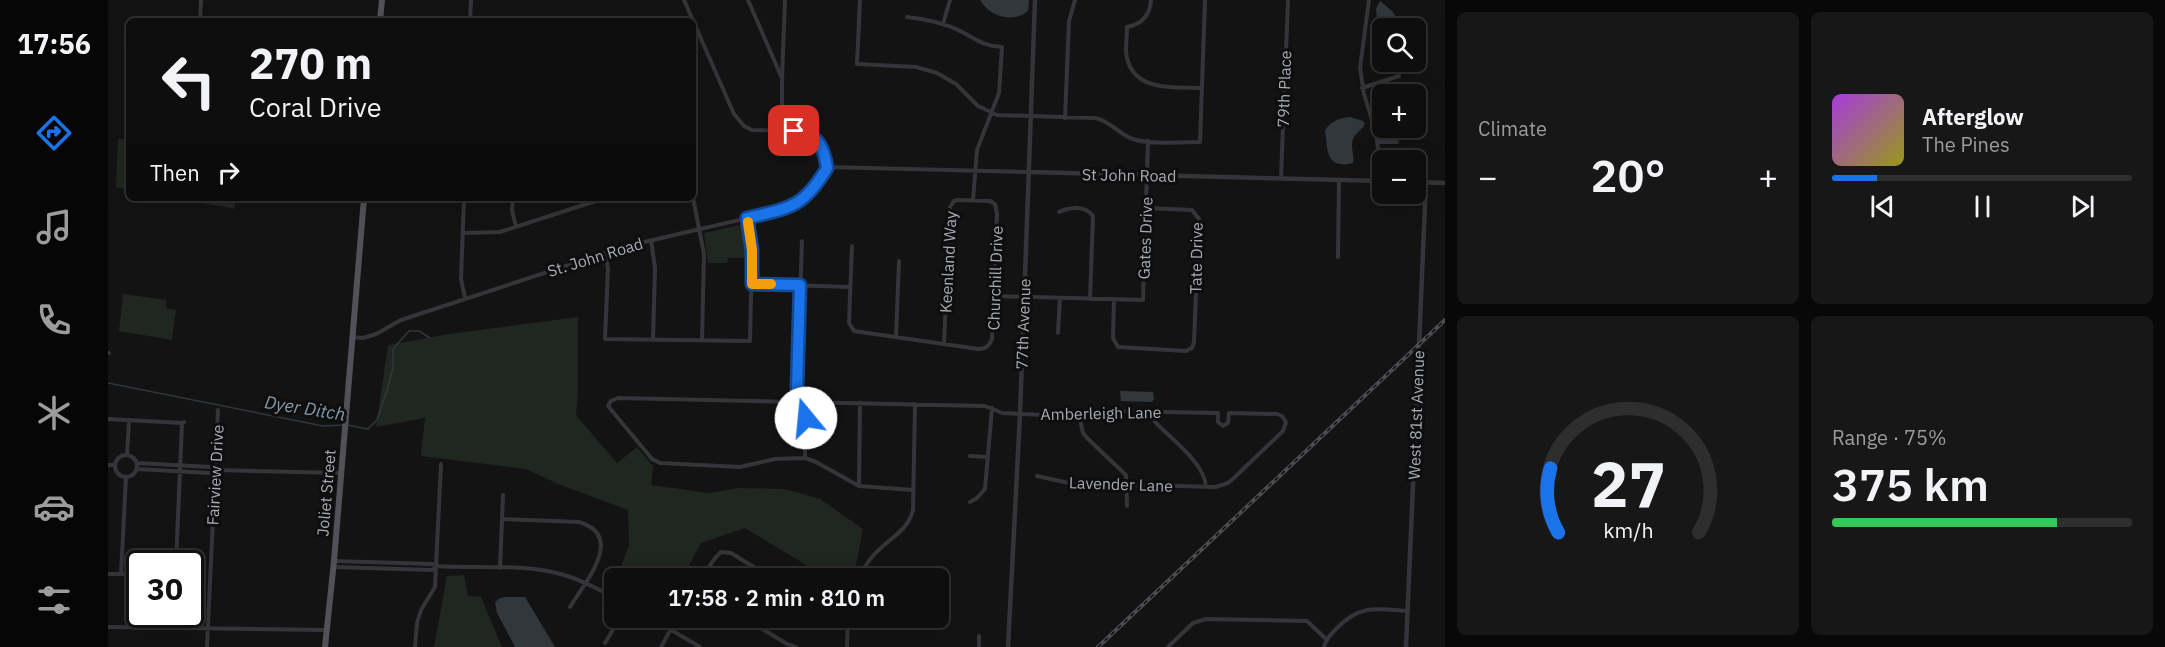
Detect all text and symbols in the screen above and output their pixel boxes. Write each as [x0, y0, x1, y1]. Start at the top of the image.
map controls [1372, 18, 1426, 204]
button: search [1372, 18, 1426, 72]
text: 17:56 [17, 26, 91, 61]
text: 270 m [249, 36, 372, 91]
icon: left [150, 42, 228, 120]
street label: 79th Place [1273, 50, 1295, 128]
button: + [1372, 84, 1426, 138]
text: Coral Drive [249, 89, 382, 124]
text: Afterglow [1922, 102, 2024, 131]
pin [768, 105, 819, 156]
icon: directions [33, 112, 75, 154]
icon: arrive [777, 114, 810, 147]
text: Climate [1478, 115, 1547, 142]
text: The Pines [1922, 131, 2010, 158]
text: 20° [1590, 146, 1666, 204]
button: − [1372, 150, 1426, 204]
text: − [1478, 155, 1498, 198]
text: + [1758, 155, 1778, 198]
icon: right [212, 156, 245, 189]
text: Then [150, 158, 200, 187]
street label: St John Road [1082, 164, 1176, 186]
icon: previous [1866, 190, 1899, 223]
icon: pause [1966, 190, 1999, 223]
icon: next [2066, 190, 2099, 223]
street label: Gates Drive [1134, 196, 1156, 280]
icon: music [33, 206, 75, 248]
street label: Keenland Way [935, 211, 961, 313]
street label: Tate Drive [1185, 222, 1207, 294]
street label: Churchill Drive [983, 225, 1007, 331]
street label: St. John Road [545, 233, 645, 281]
street label: 77th Avenue [1011, 278, 1035, 370]
icon: phone [33, 299, 75, 341]
street label: West 81st Avenue [1404, 350, 1428, 480]
position arrow [774, 386, 838, 450]
water label: Dyer Ditch [263, 390, 347, 426]
icon: climate [33, 392, 75, 434]
street label: Amberleigh Lane [1040, 402, 1162, 424]
street label: Fairview Drive [202, 424, 228, 526]
text: Range · 75% [1832, 424, 1947, 451]
text: 27 [1591, 443, 1665, 524]
street label: Joliet Street [312, 449, 340, 537]
text: 375 km [1832, 455, 1989, 513]
street label: Lavender Lane [1069, 472, 1174, 496]
icon: car [33, 486, 75, 528]
text: km/h [1603, 516, 1653, 544]
speed limit sign: 30 [126, 550, 204, 628]
icon: filters [33, 579, 75, 621]
text: 17:58 · 2 min · 810 m [668, 583, 885, 612]

